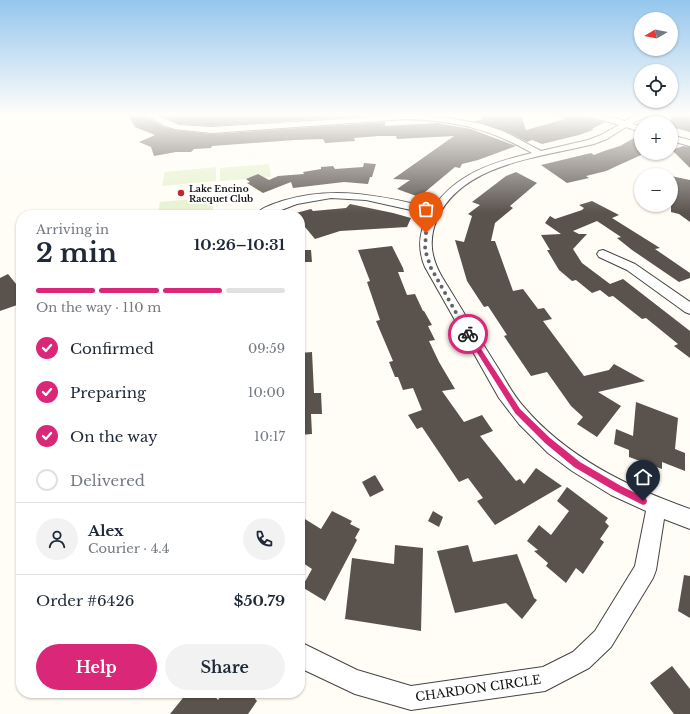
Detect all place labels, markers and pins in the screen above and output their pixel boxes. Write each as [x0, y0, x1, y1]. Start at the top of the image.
place label: Lake Encino Racquet Club [189, 183, 253, 204]
marker: Lake Encino Racquet Club [176, 188, 186, 198]
pin [409, 192, 443, 233]
pin [626, 460, 660, 501]

